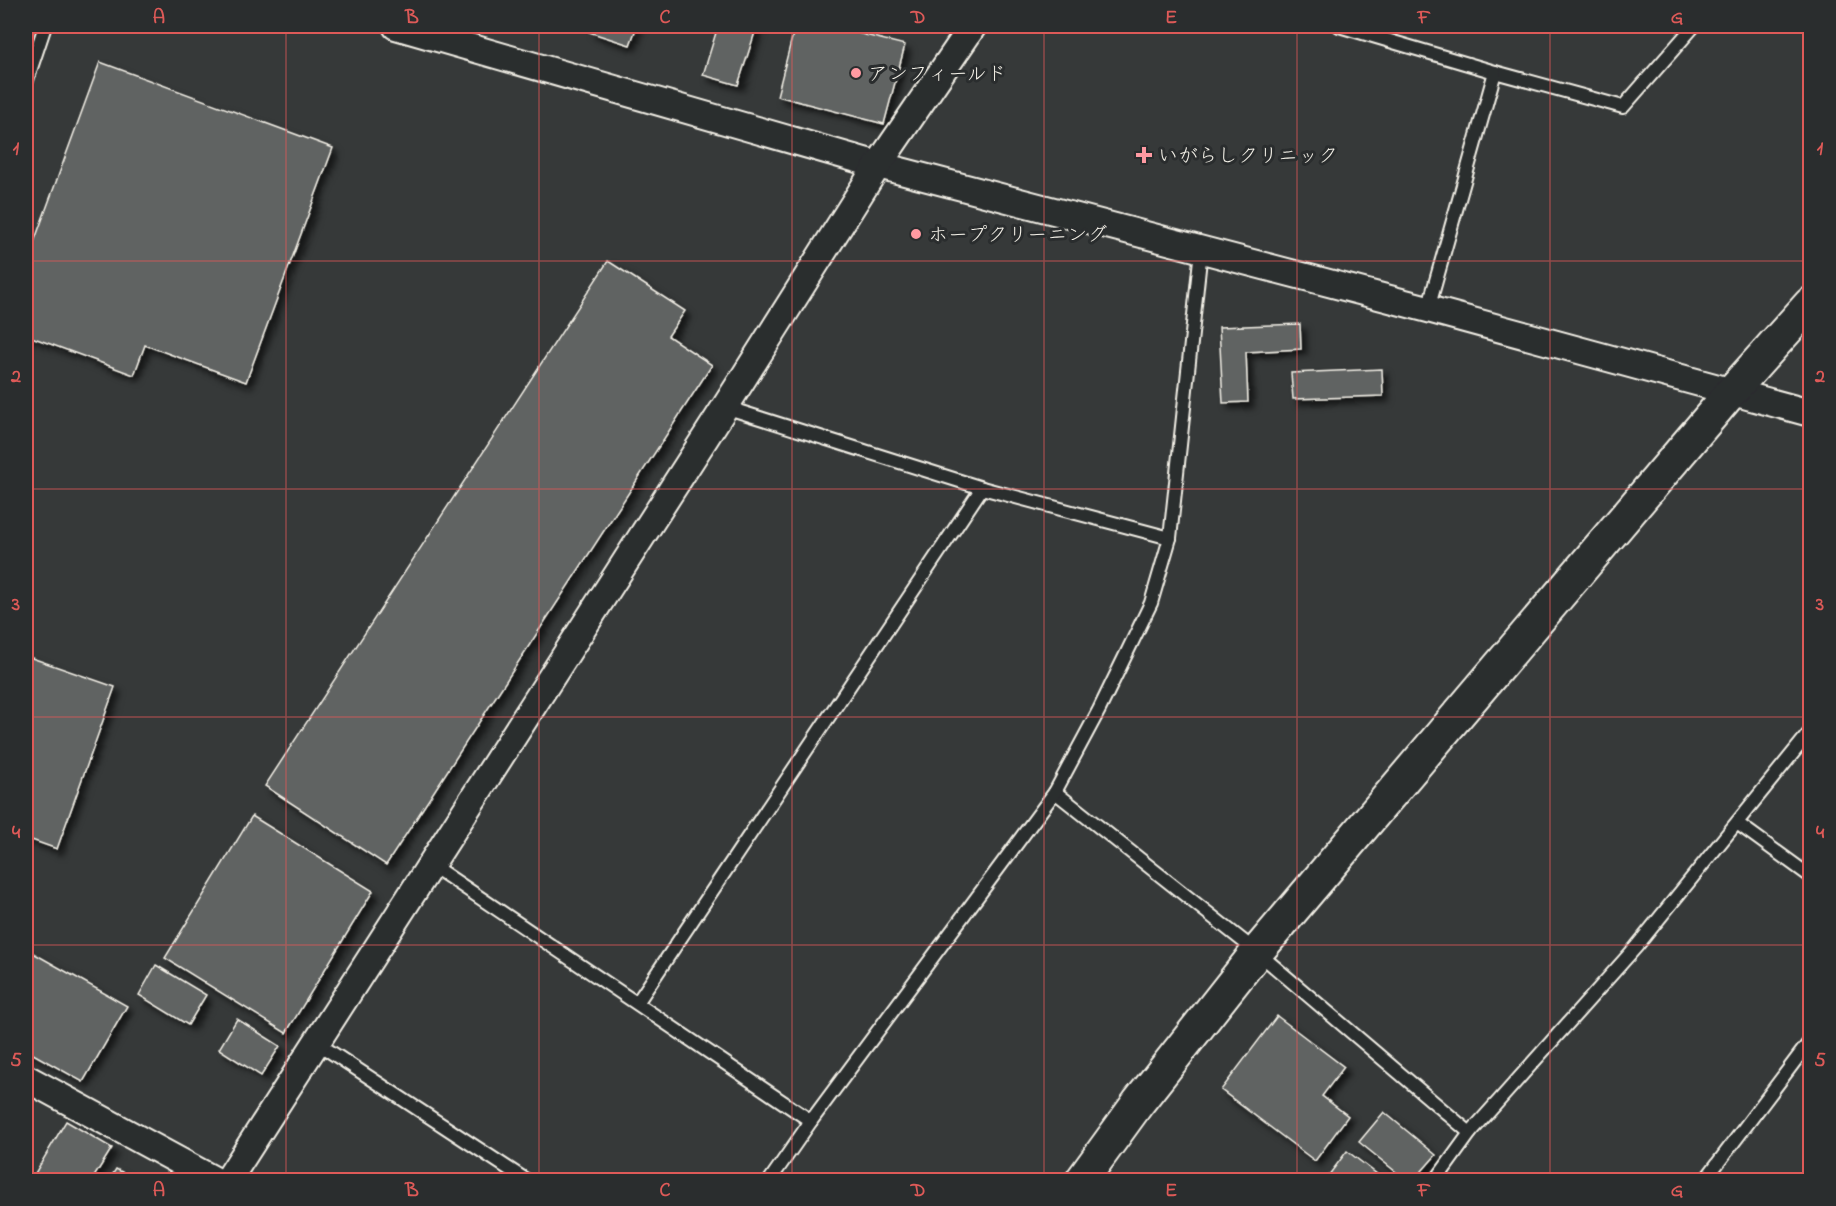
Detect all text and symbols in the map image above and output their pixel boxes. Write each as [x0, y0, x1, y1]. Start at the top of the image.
text: A [153, 4, 165, 33]
text: B [404, 4, 419, 33]
text: C [660, 4, 671, 33]
text: D [910, 4, 925, 33]
text: E [1165, 4, 1177, 33]
text: F [1417, 4, 1431, 33]
text: G [1671, 4, 1684, 33]
place label: アンフィールド [868, 61, 1007, 90]
marker: アンフィールド [849, 66, 863, 80]
text: 1 [13, 135, 20, 164]
text: 1 [1817, 135, 1824, 164]
place label: いがらしクリニック [1158, 143, 1338, 172]
marker: いがらしクリニック [1135, 146, 1153, 164]
place label: ホープクリーニング [928, 222, 1107, 251]
marker: ホープクリーニング [909, 227, 923, 241]
text: 2 [10, 363, 21, 392]
text: 2 [1814, 363, 1825, 392]
text: 3 [11, 591, 20, 620]
text: 3 [1815, 591, 1824, 620]
text: 4 [12, 819, 21, 848]
text: 4 [1816, 819, 1825, 848]
text: 5 [10, 1047, 22, 1076]
text: 5 [1814, 1047, 1826, 1076]
text: A [153, 1177, 165, 1206]
text: B [404, 1177, 419, 1206]
text: C [660, 1177, 671, 1206]
text: D [910, 1177, 925, 1206]
text: E [1165, 1177, 1177, 1206]
text: F [1417, 1177, 1431, 1206]
text: G [1671, 1177, 1684, 1206]

